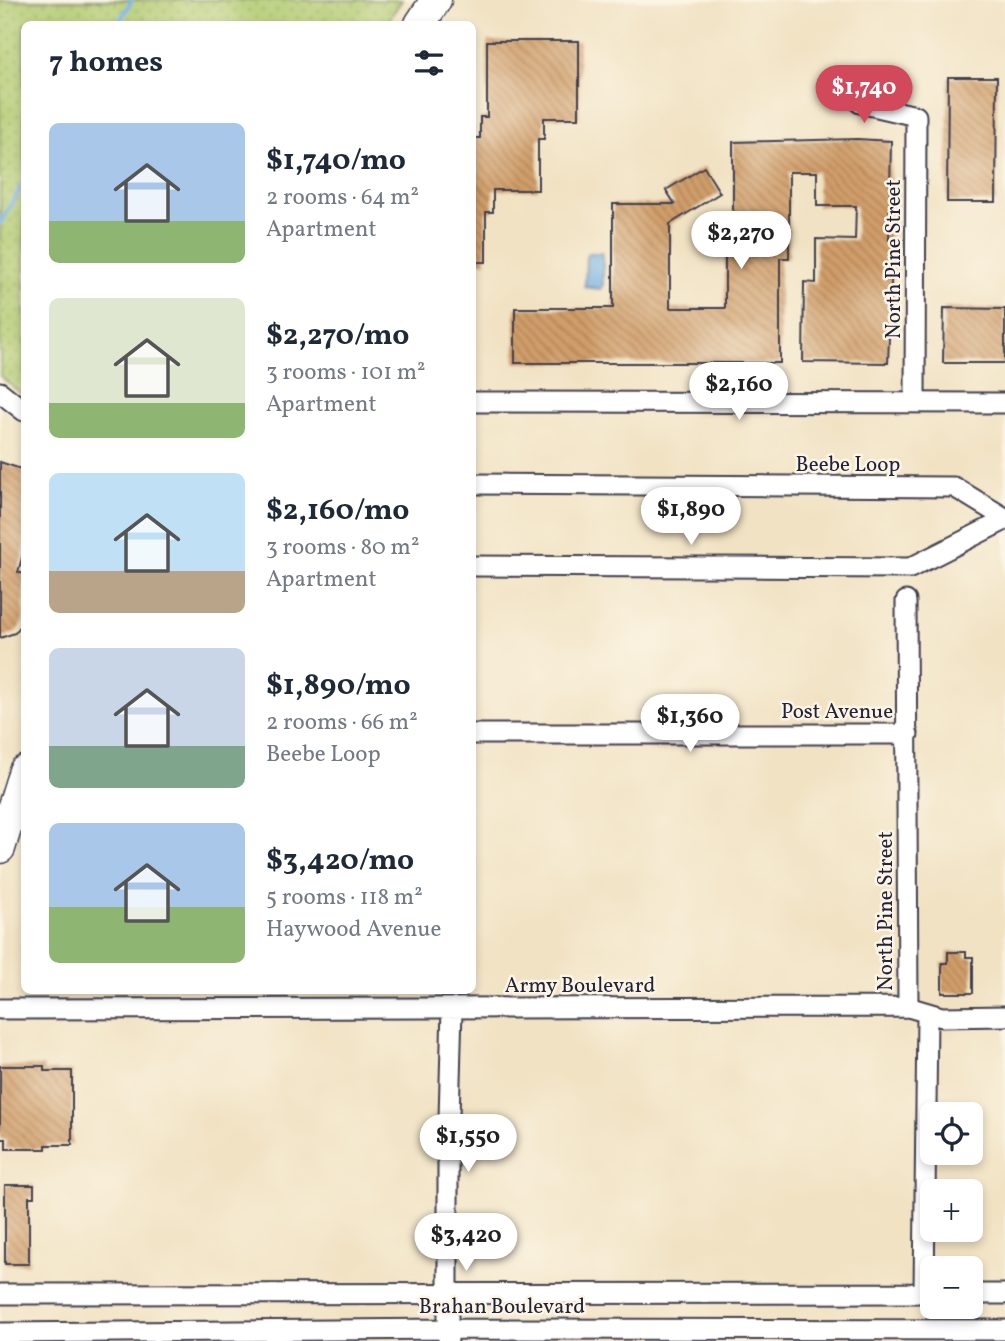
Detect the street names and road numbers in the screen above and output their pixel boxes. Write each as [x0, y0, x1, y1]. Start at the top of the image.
street label: North Pine Street [880, 179, 909, 339]
street label: Beebe Loop [796, 451, 900, 480]
street label: Post Avenue [781, 698, 893, 727]
street label: North Pine Street [872, 831, 901, 991]
street label: Army Boulevard [505, 972, 655, 1001]
street label: Brahan Boulevard [419, 1293, 585, 1322]

